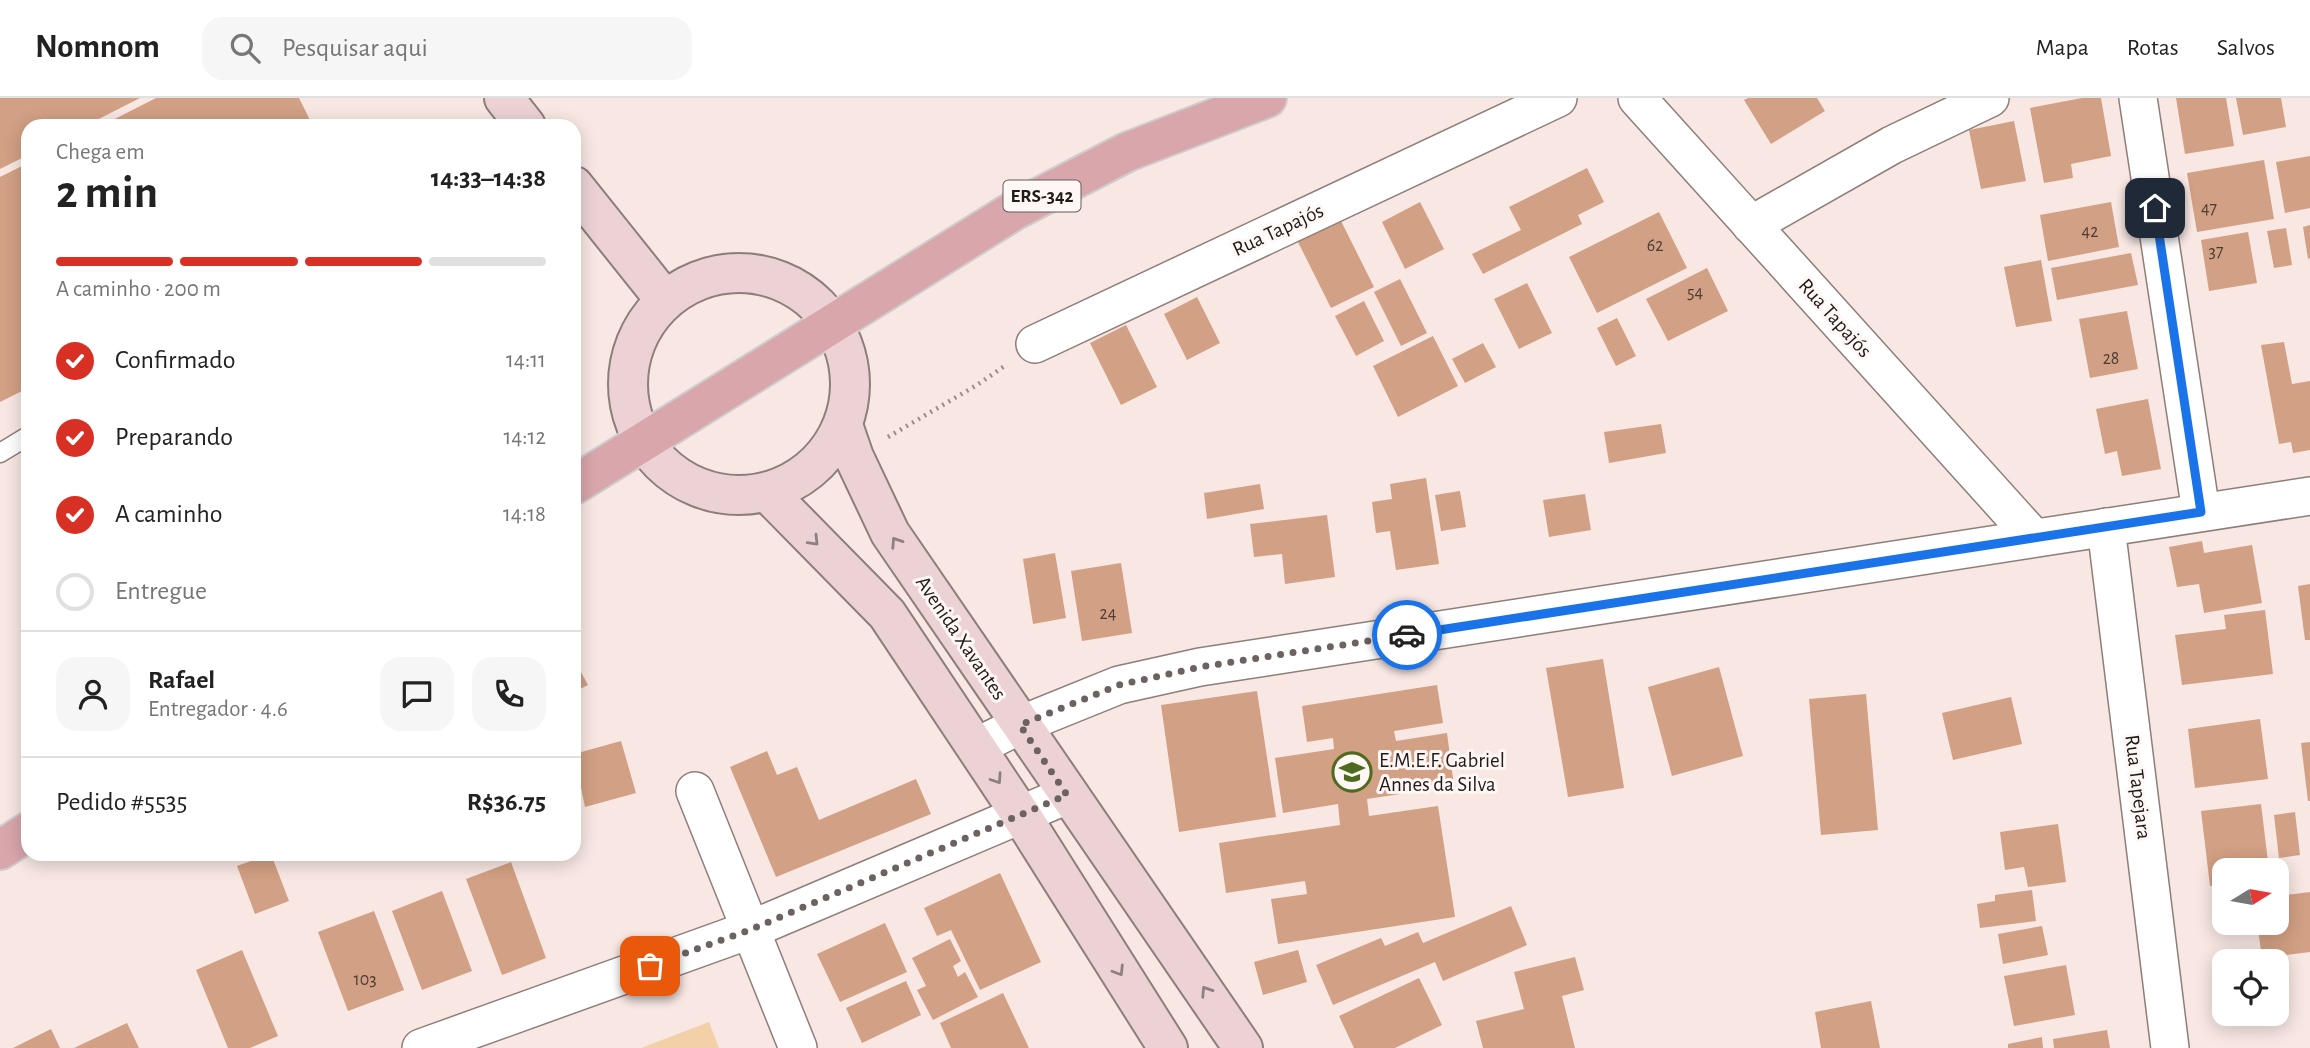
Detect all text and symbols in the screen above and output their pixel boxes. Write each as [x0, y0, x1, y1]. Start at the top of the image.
search box [202, 17, 692, 80]
icon: search [226, 29, 264, 67]
text: Nomnom [35, 31, 160, 64]
text: Pesquisar aqui [282, 35, 428, 61]
text: Mapa [2036, 36, 2089, 60]
text: Rotas [2127, 36, 2179, 60]
text: Salvos [2217, 36, 2275, 60]
text: Chega em [56, 141, 145, 164]
text: 14:33–14:38 [431, 165, 546, 191]
text: 2 min [56, 170, 158, 216]
pin [2125, 178, 2185, 238]
road number: ERS-342 [1004, 180, 1080, 212]
icon: home [2136, 189, 2174, 227]
street label: Rua Tapajós [1229, 200, 1327, 260]
house number: 47 [2201, 200, 2217, 218]
house number: 42 [2082, 223, 2098, 241]
house number: 62 [1647, 237, 1663, 255]
house number: 37 [2209, 243, 2223, 261]
street label: Rua Tapajós [1794, 275, 1876, 361]
text: A caminho · 200 m [56, 278, 221, 301]
house number: 54 [1687, 284, 1703, 302]
icon: check [56, 342, 94, 380]
text: Confirmado [115, 347, 236, 373]
text: 14:11 [506, 349, 546, 372]
house number: 28 [2103, 350, 2119, 368]
icon: check [56, 419, 94, 457]
text: Preparando [115, 424, 233, 450]
text: 14:12 [503, 426, 546, 449]
icon: check [56, 496, 94, 534]
text: A caminho [115, 501, 223, 527]
text: 14:18 [503, 503, 546, 526]
one-way arrow [806, 533, 819, 546]
one-way arrow [891, 536, 904, 549]
street label: Avenida Xavantes [912, 572, 1010, 704]
text: Entregue [115, 578, 207, 604]
courier [1372, 600, 1442, 670]
house number: 24 [1100, 605, 1117, 623]
icon: car [1388, 616, 1426, 654]
button: person [56, 657, 130, 731]
button: chat [380, 657, 454, 731]
button: phone [472, 657, 546, 731]
text: Rafael [148, 667, 215, 693]
text: Entregador · 4.6 [148, 698, 288, 721]
street label: Rua Tapejara [2121, 733, 2155, 841]
place label: E.M.E.F. Gabriel Annes da Silva [1379, 750, 1505, 795]
school or university icon: E.M.E.F. Gabriel Annes da Silva [1331, 751, 1373, 793]
one-way arrow [989, 771, 1001, 784]
text: Pedido #5535 [56, 789, 187, 815]
text: R$36.75 [467, 789, 546, 815]
north arrow [2212, 858, 2289, 934]
map controls [2212, 858, 2289, 1026]
pin [620, 936, 680, 996]
icon: bag [631, 947, 669, 985]
button: locate [2212, 949, 2289, 1026]
one-way arrow [1111, 963, 1124, 976]
house number: 103 [353, 971, 377, 989]
one-way arrow [1202, 985, 1215, 998]

